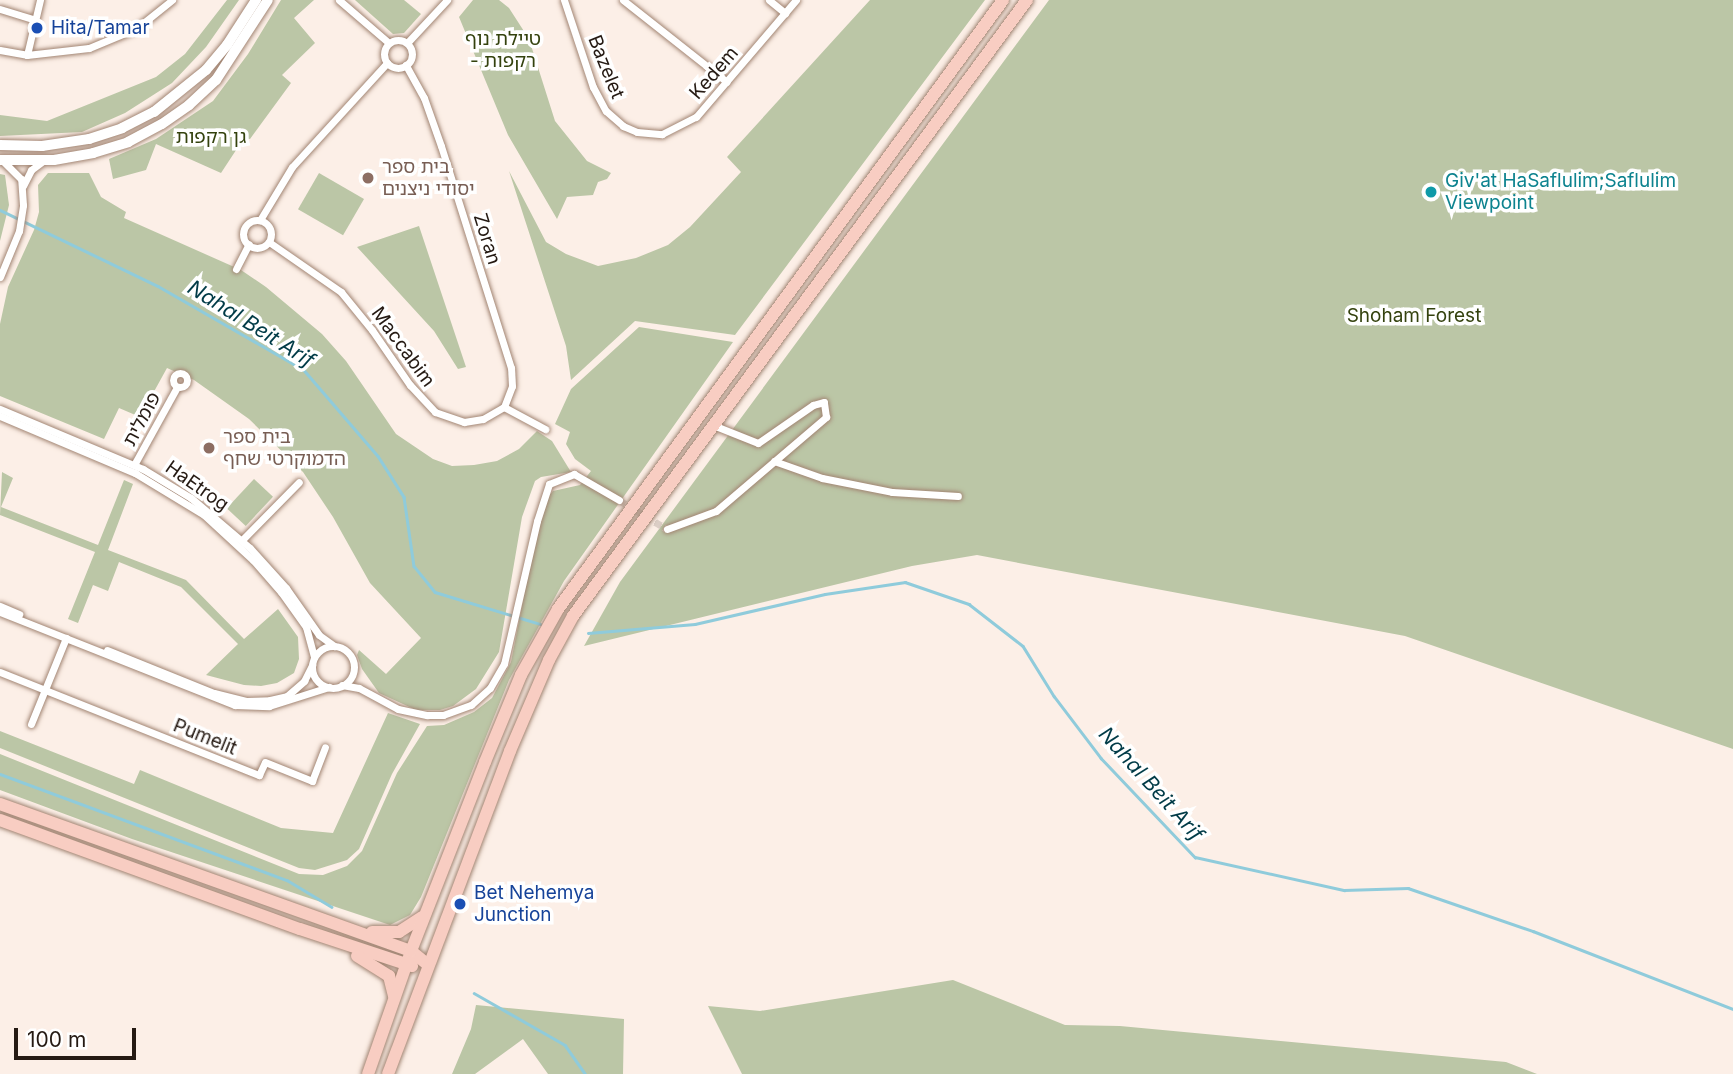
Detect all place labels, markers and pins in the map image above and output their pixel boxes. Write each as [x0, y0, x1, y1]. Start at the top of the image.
place label: Hita/Tamar [51, 17, 150, 39]
marker: Hita/Tamar [29, 20, 45, 36]
place label: בית ספר יסודי ניצנים [382, 156, 475, 200]
marker: בית ספר יסודי ניצנים [360, 170, 376, 186]
place label: Giv'at HaSaflulim;Saflulim Viewpoint [1445, 170, 1676, 214]
marker: Giv'at HaSaflulim;Saflulim Viewpoint [1423, 184, 1439, 200]
place label: בית ספר הדמוקרטי שחף [223, 426, 346, 470]
marker: בית ספר הדמוקרטי שחף [201, 440, 217, 456]
place label: Bet Nehemya Junction [474, 882, 594, 926]
marker: Bet Nehemya Junction [452, 896, 468, 912]

